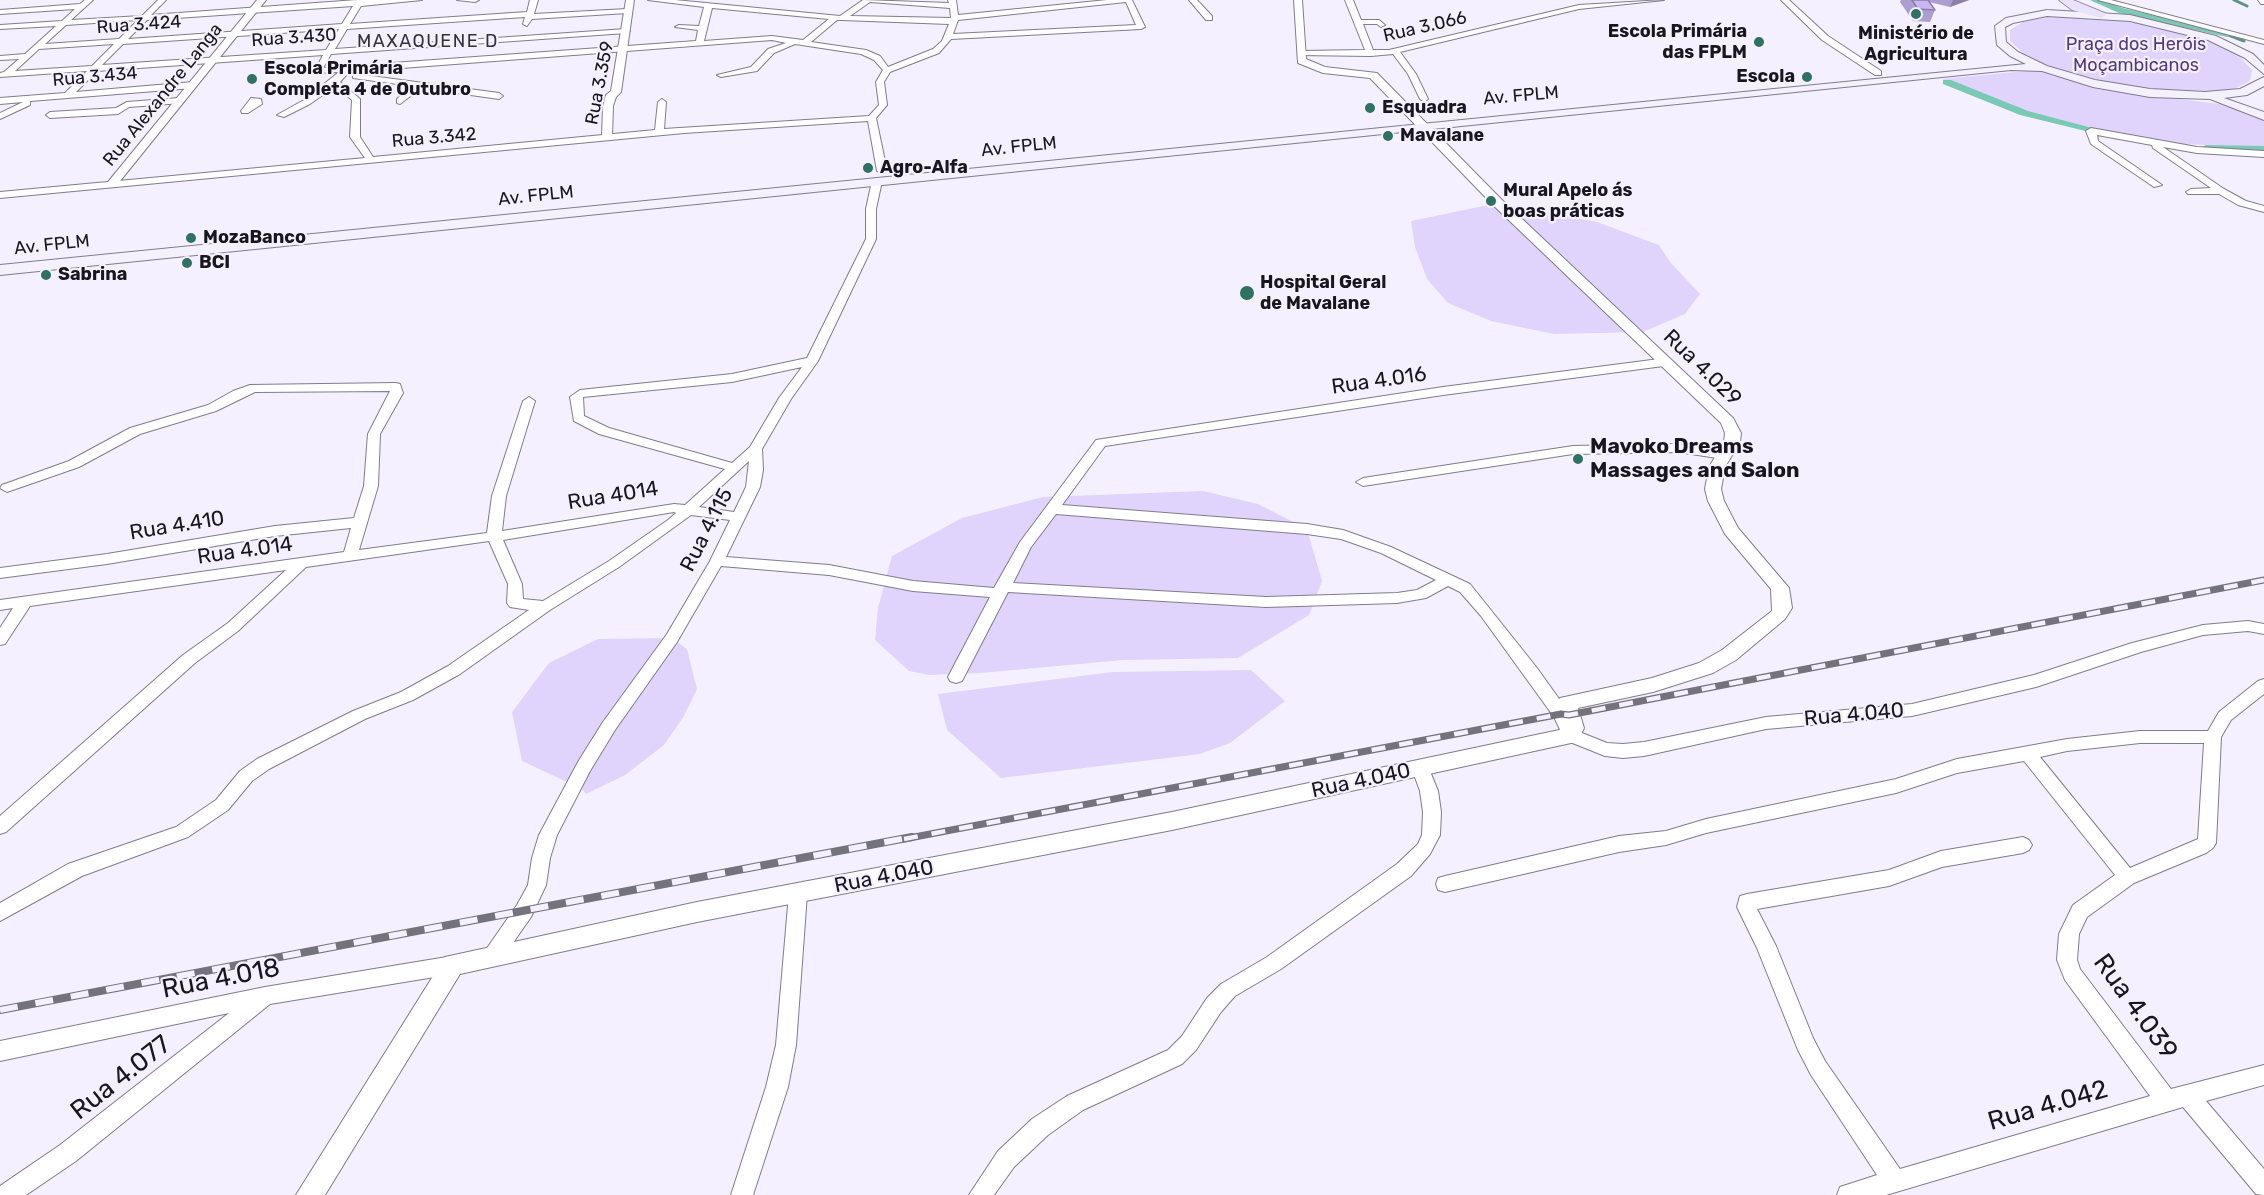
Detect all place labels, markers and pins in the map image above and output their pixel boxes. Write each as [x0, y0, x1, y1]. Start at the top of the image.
marker: Ministério de Agricultura [1909, 7, 1923, 21]
place label: Escola Primária das FPLM [1608, 21, 1747, 63]
place label: Ministério de Agricultura [1858, 23, 1974, 66]
marker: Escola Primária das FPLM [1752, 35, 1766, 49]
place label: Escola Primária Completa 4 de Outubro [264, 58, 471, 100]
place label: Escola [1736, 66, 1795, 88]
marker: Escola [1800, 70, 1814, 84]
marker: Escola Primária Completa 4 de Outubro [245, 72, 259, 86]
place label: Esquadra [1382, 97, 1467, 119]
marker: Esquadra [1363, 101, 1377, 115]
place label: Mavalane [1400, 125, 1484, 147]
marker: Mavalane [1381, 129, 1395, 143]
place label: Agro-Alfa [880, 157, 968, 179]
marker: Agro-Alfa [861, 161, 875, 175]
place label: Mural Apelo ás boas práticas [1503, 180, 1633, 222]
marker: Mural Apelo ás boas práticas [1484, 194, 1498, 208]
place label: MozaBanco [203, 227, 306, 249]
marker: MozaBanco [184, 231, 198, 245]
place label: BCI [199, 252, 230, 274]
marker: BCI [180, 256, 194, 270]
place label: Sabrina [58, 264, 127, 286]
marker: Sabrina [39, 268, 53, 282]
place label: Hospital Geral de Mavalane [1260, 272, 1386, 314]
marker: Hospital Geral de Mavalane [1238, 284, 1256, 302]
place label: Mavoko Dreams Massages and Salon [1590, 434, 1800, 484]
marker: Mavoko Dreams Massages and Salon [1571, 452, 1585, 466]

